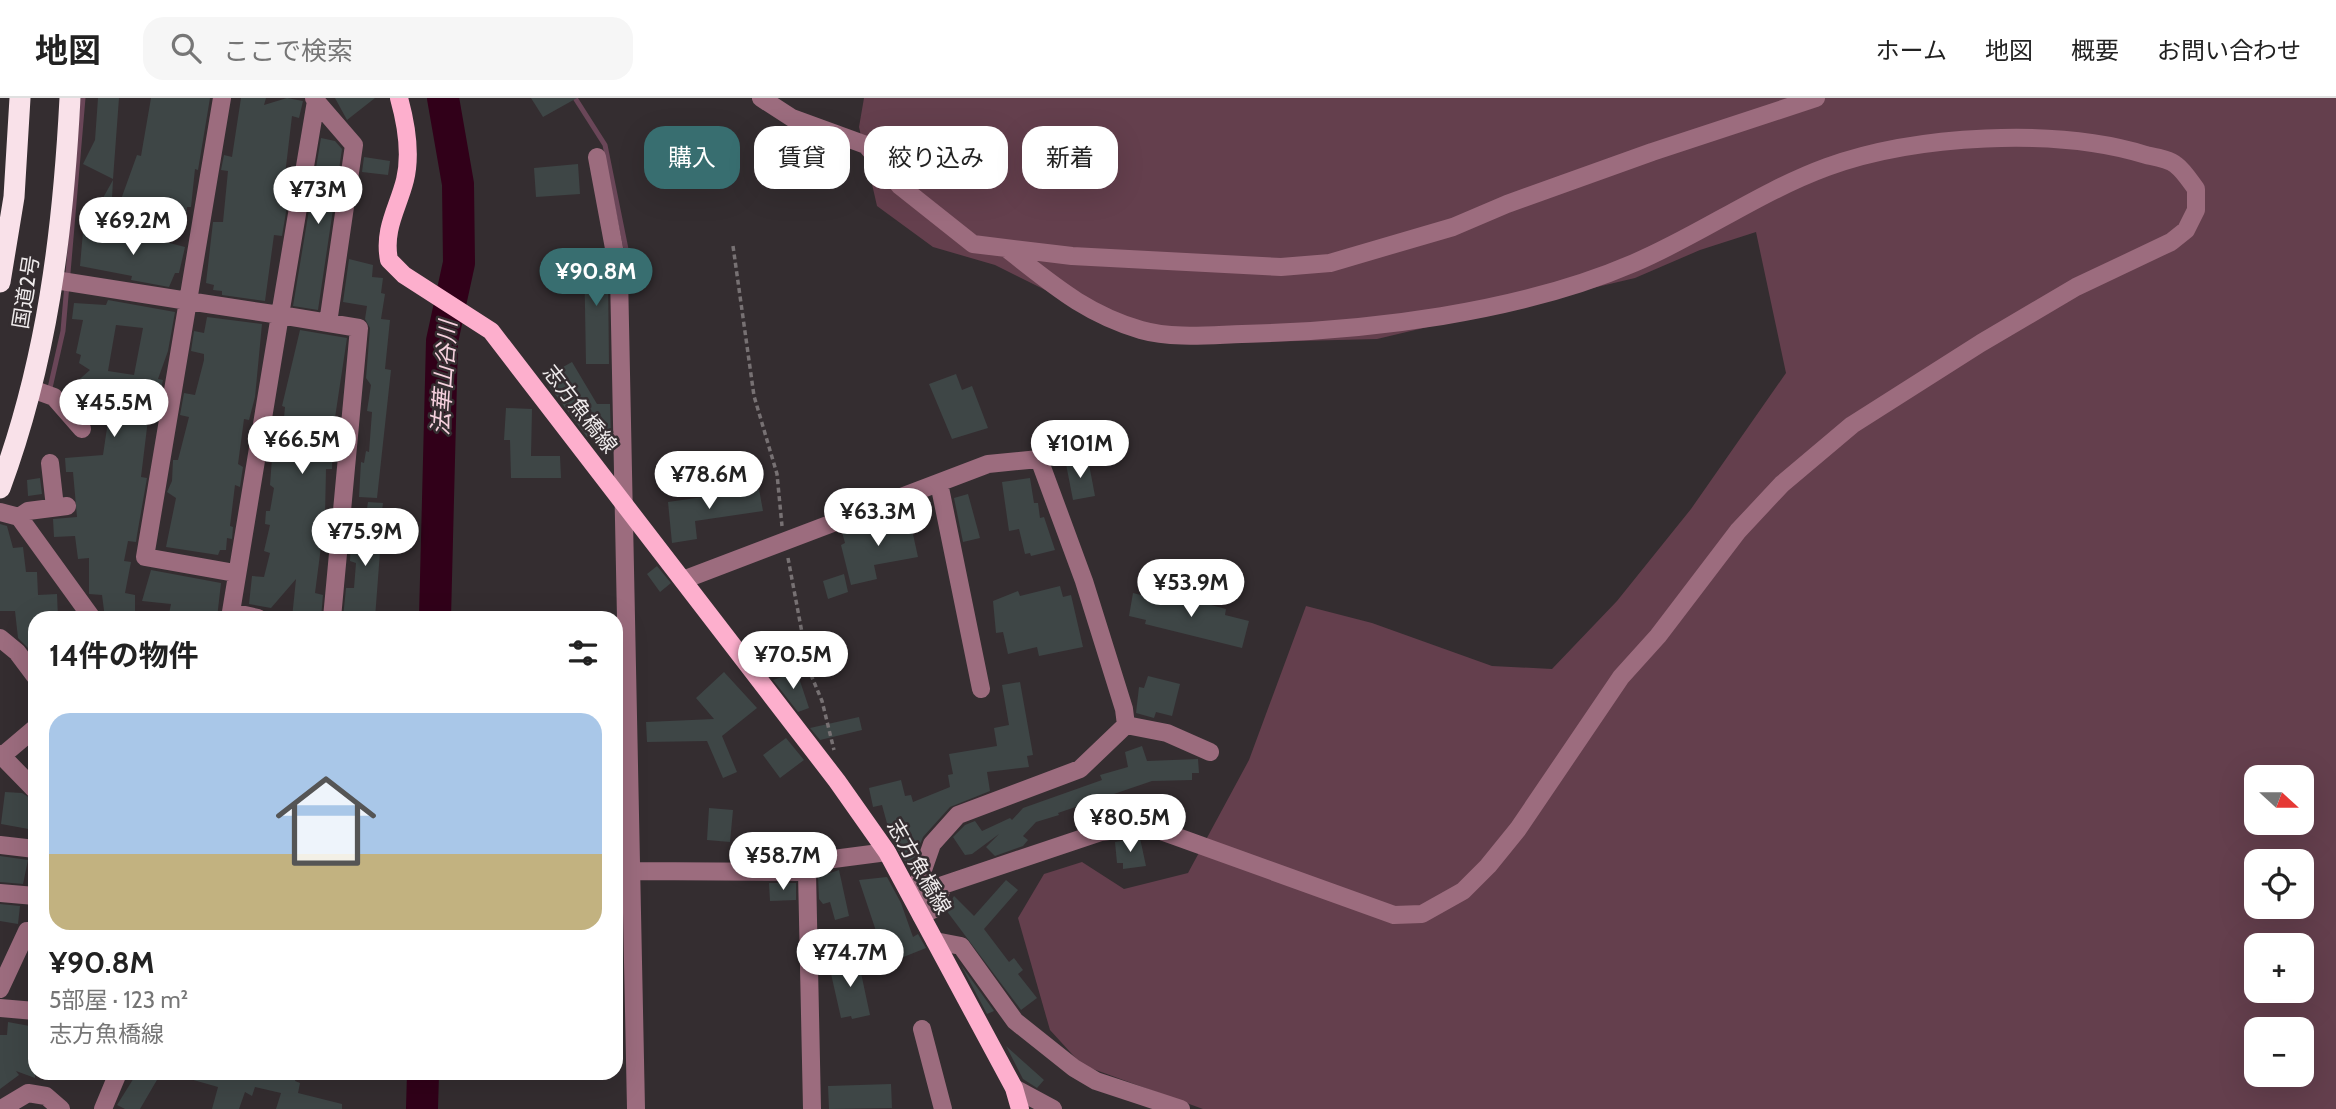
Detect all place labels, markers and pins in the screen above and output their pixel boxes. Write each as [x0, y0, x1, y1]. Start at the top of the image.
pin: ¥73M [277, 166, 359, 226]
pin: ¥69.2M [76, 198, 190, 257]
pin: ¥90.8M [539, 248, 653, 308]
pin: ¥45.5M [57, 380, 171, 439]
pin: ¥66.5M [245, 416, 359, 476]
pin: ¥101M [1031, 420, 1129, 480]
pin: ¥78.6M [652, 452, 766, 511]
pin: ¥63.3M [821, 489, 935, 548]
pin: ¥75.9M [308, 508, 422, 568]
pin: ¥53.9M [1134, 560, 1248, 619]
pin: ¥70.5M [736, 632, 850, 691]
pin: ¥80.5M [1073, 794, 1187, 854]
pin: ¥58.7M [726, 832, 840, 892]
pin: ¥74.7M [793, 930, 907, 989]

